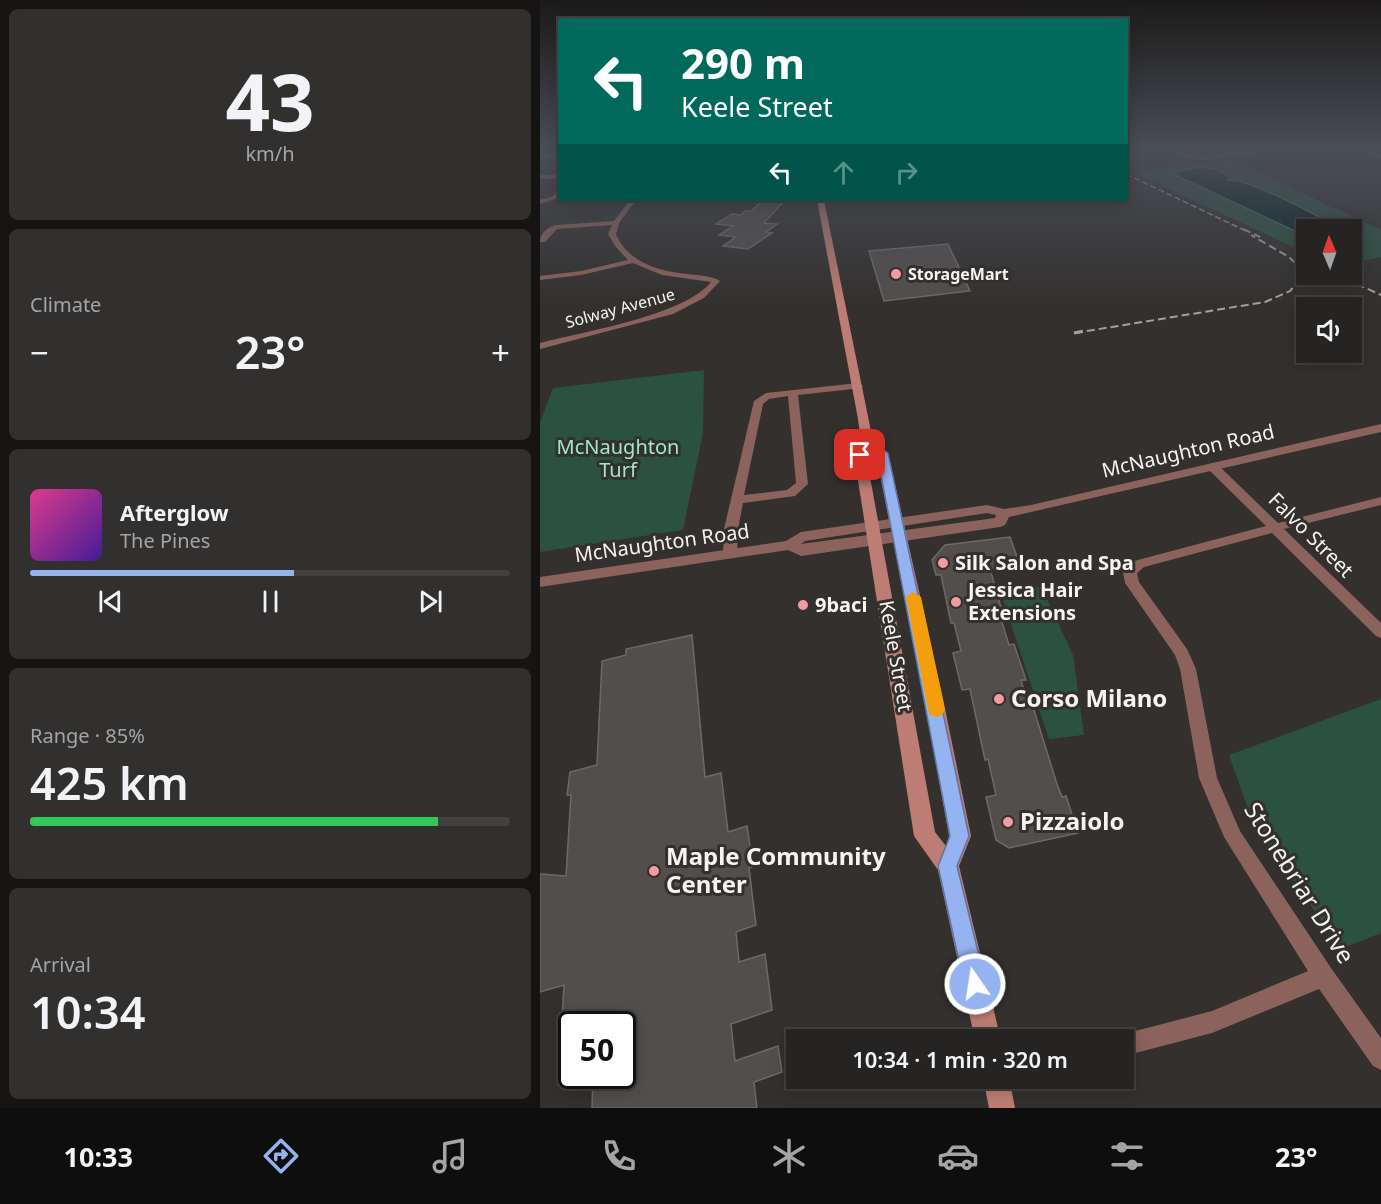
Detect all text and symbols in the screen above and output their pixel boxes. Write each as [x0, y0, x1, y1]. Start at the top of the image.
text: 290 m [681, 34, 805, 91]
icon: left [582, 42, 660, 120]
text: 43 [225, 48, 315, 154]
text: Keele Street [681, 88, 833, 125]
text: km/h [245, 140, 295, 167]
icon: left [764, 156, 797, 189]
icon: ahead [827, 156, 860, 189]
icon: right [890, 156, 923, 189]
north arrow [1296, 219, 1362, 285]
map controls [1296, 219, 1362, 363]
place label: StorageMart [908, 263, 1009, 285]
marker: StorageMart [889, 267, 903, 281]
street label: Solway Avenue [563, 283, 677, 333]
text: Climate [30, 291, 101, 318]
button: sound [1296, 297, 1362, 363]
text: 23° [235, 321, 305, 382]
text: − [30, 330, 49, 375]
text: + [491, 330, 510, 375]
street label: McNaughton Road [1099, 418, 1277, 483]
pin [834, 429, 885, 480]
park label: McNaughton Turf [557, 433, 679, 483]
icon: arrive [843, 438, 876, 471]
street label: Falvo Street [1263, 486, 1360, 583]
text: Afterglow [120, 497, 229, 527]
street label: McNaughton Road [573, 517, 751, 568]
text: The Pines [120, 527, 210, 554]
place label: Silk Salon and Spa [955, 549, 1134, 576]
marker: Silk Salon and Spa [936, 556, 950, 570]
place label: Jessica Hair Extensions [966, 576, 1082, 626]
icon: previous [94, 585, 127, 618]
icon: pause [254, 585, 287, 618]
icon: next [414, 585, 447, 618]
place label: 9baci [815, 591, 867, 618]
marker: Jessica Hair Extensions [949, 595, 963, 609]
marker: 9baci [796, 598, 810, 612]
street label: Keele Street [873, 598, 920, 714]
place label: Corso Milano [1011, 681, 1167, 714]
marker: Corso Milano [992, 692, 1006, 706]
text: Range · 85% [30, 722, 145, 749]
text: 425 km [30, 752, 189, 813]
street label: Stonebriar Drive [1237, 795, 1363, 969]
place label: Pizzaiolo [1020, 804, 1124, 837]
marker: Pizzaiolo [1001, 815, 1015, 829]
place label: Maple Community Center [666, 839, 886, 900]
marker: Maple Community Center [647, 864, 661, 878]
text: Arrival [30, 951, 91, 978]
position arrow [943, 952, 1007, 1016]
text: 10:34 [30, 981, 145, 1042]
speed limit sign: 50 [558, 1011, 636, 1089]
text: 10:34 · 1 min · 320 m [852, 1044, 1068, 1074]
icon: directions [260, 1135, 302, 1177]
icon: music [429, 1135, 471, 1177]
icon: phone [598, 1135, 640, 1177]
icon: climate [768, 1135, 810, 1177]
icon: car [937, 1135, 979, 1177]
icon: filters [1106, 1135, 1148, 1177]
text: 10:33 [64, 1138, 133, 1175]
text: 23° [1275, 1138, 1317, 1175]

